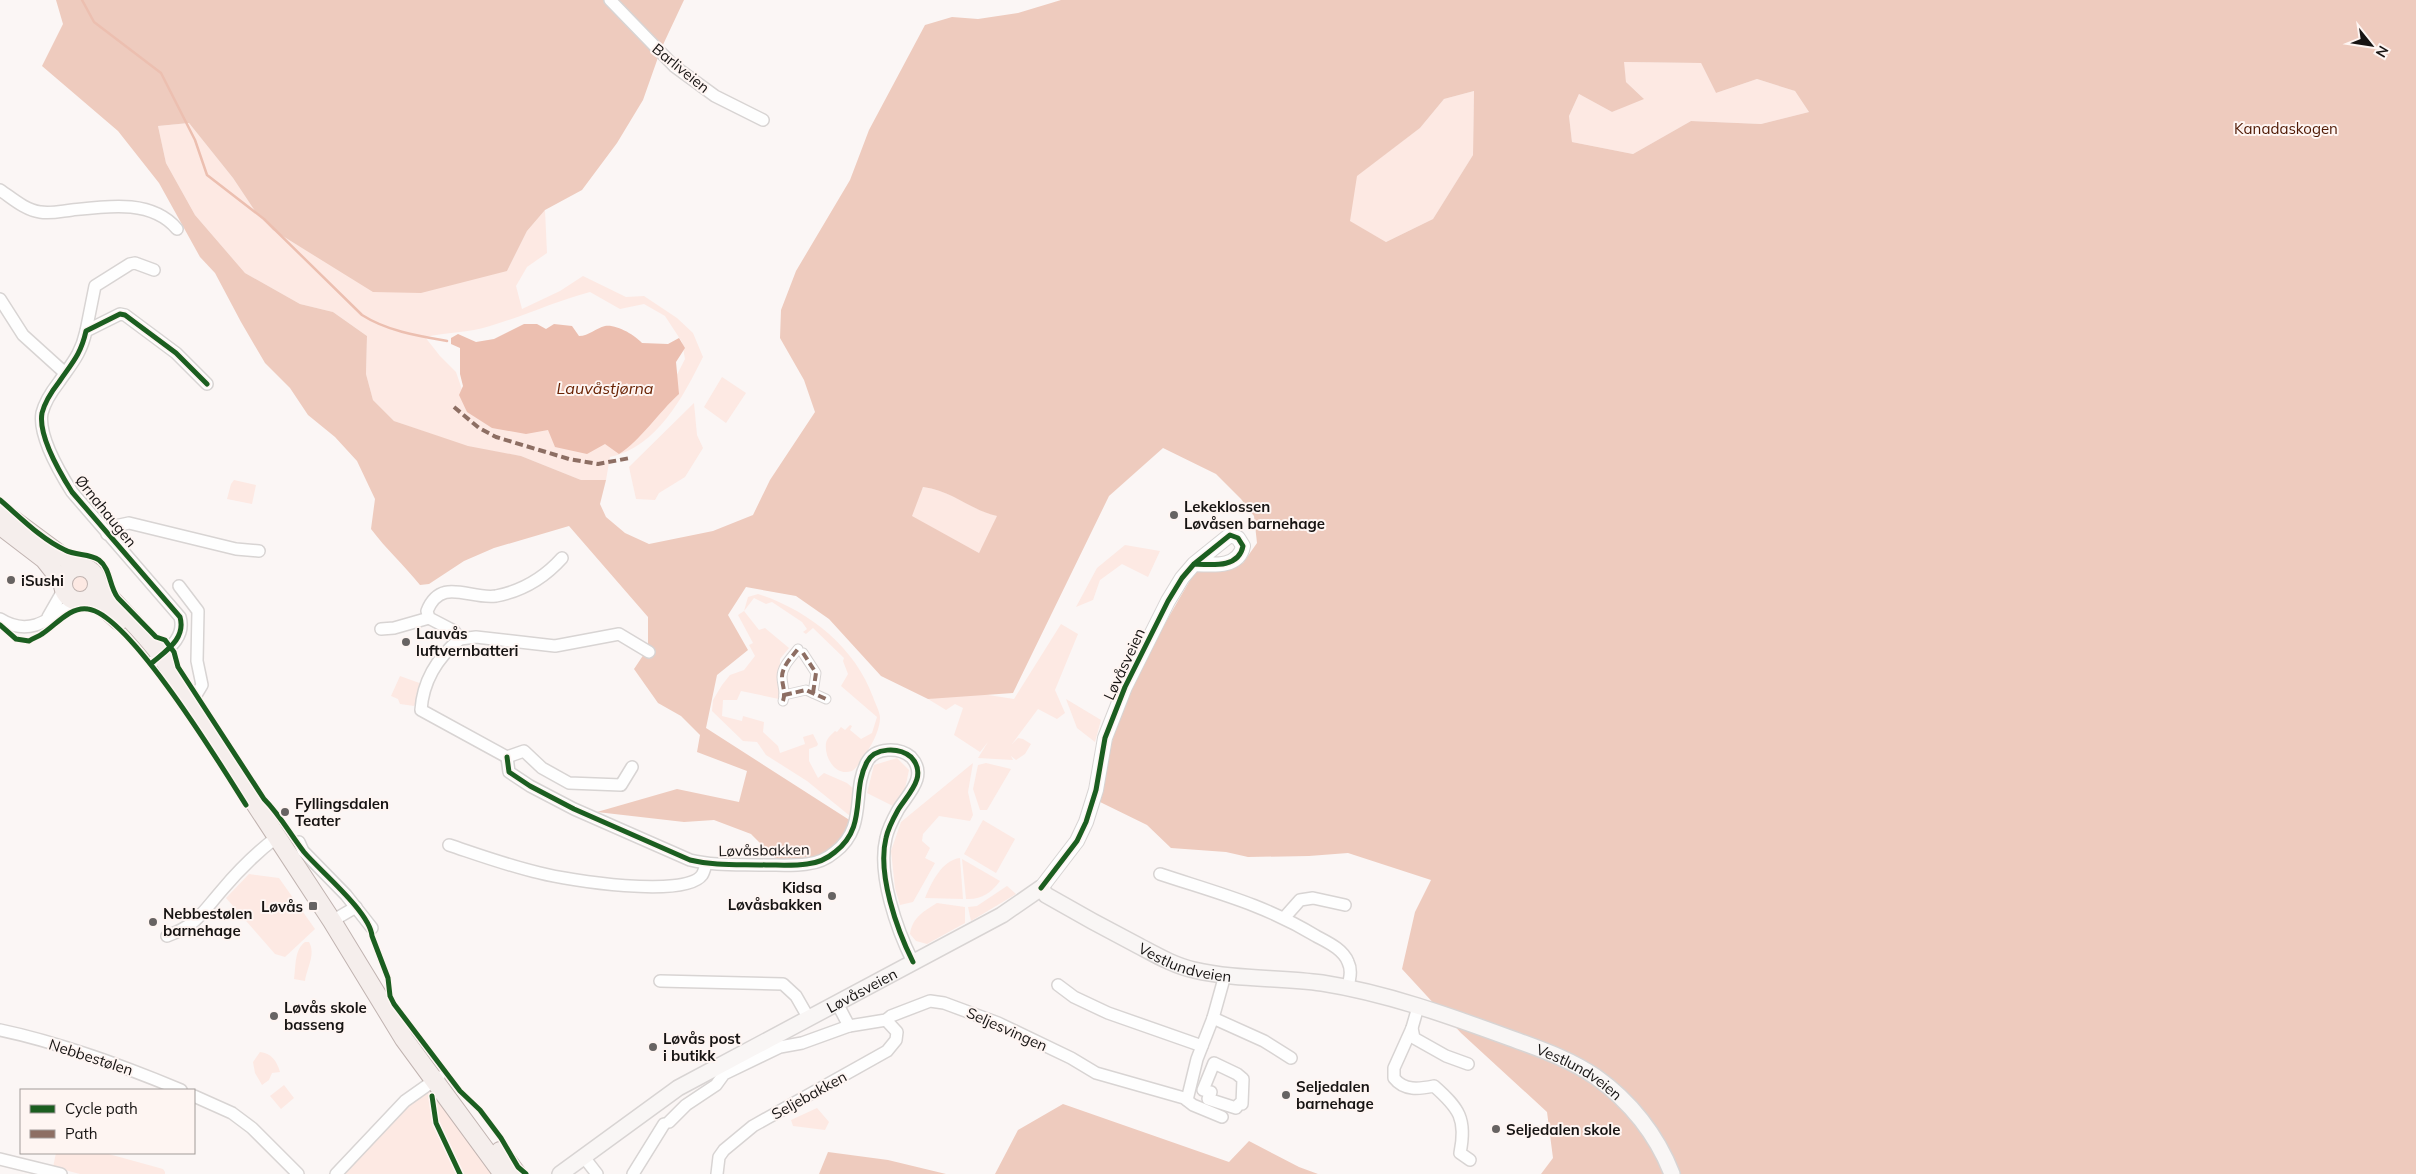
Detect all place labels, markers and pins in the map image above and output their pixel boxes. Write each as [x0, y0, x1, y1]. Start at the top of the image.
place label: Lekeklossen Løvåsen barnehage [1184, 497, 1325, 533]
marker: Lekeklossen Løvåsen barnehage [1168, 509, 1180, 521]
place label: iSushi [21, 571, 64, 590]
marker: iSushi [5, 574, 17, 586]
place label: Lauvås luftvernbatteri [416, 624, 518, 660]
marker: Lauvås luftvernbatteri [400, 636, 412, 648]
place label: Fyllingsdalen Teater [295, 794, 389, 830]
marker: Fyllingsdalen Teater [279, 806, 291, 818]
place label: Kidsa Løvåsbakken [728, 878, 822, 914]
marker: Kidsa Løvåsbakken [826, 890, 838, 902]
place label: Løvås [261, 897, 303, 916]
marker: Løvås [307, 900, 319, 912]
place label: Nebbestølen barnehage [163, 904, 252, 940]
marker: Nebbestølen barnehage [147, 916, 159, 928]
place label: Løvås skole basseng [284, 998, 367, 1034]
marker: Løvås skole basseng [268, 1010, 280, 1022]
place label: Løvås post i butikk [663, 1029, 741, 1065]
marker: Løvås post i butikk [647, 1041, 659, 1053]
place label: Seljedalen barnehage [1296, 1077, 1374, 1113]
marker: Seljedalen barnehage [1280, 1089, 1292, 1101]
place label: Seljedalen skole [1506, 1120, 1621, 1139]
marker: Seljedalen skole [1490, 1123, 1502, 1135]

